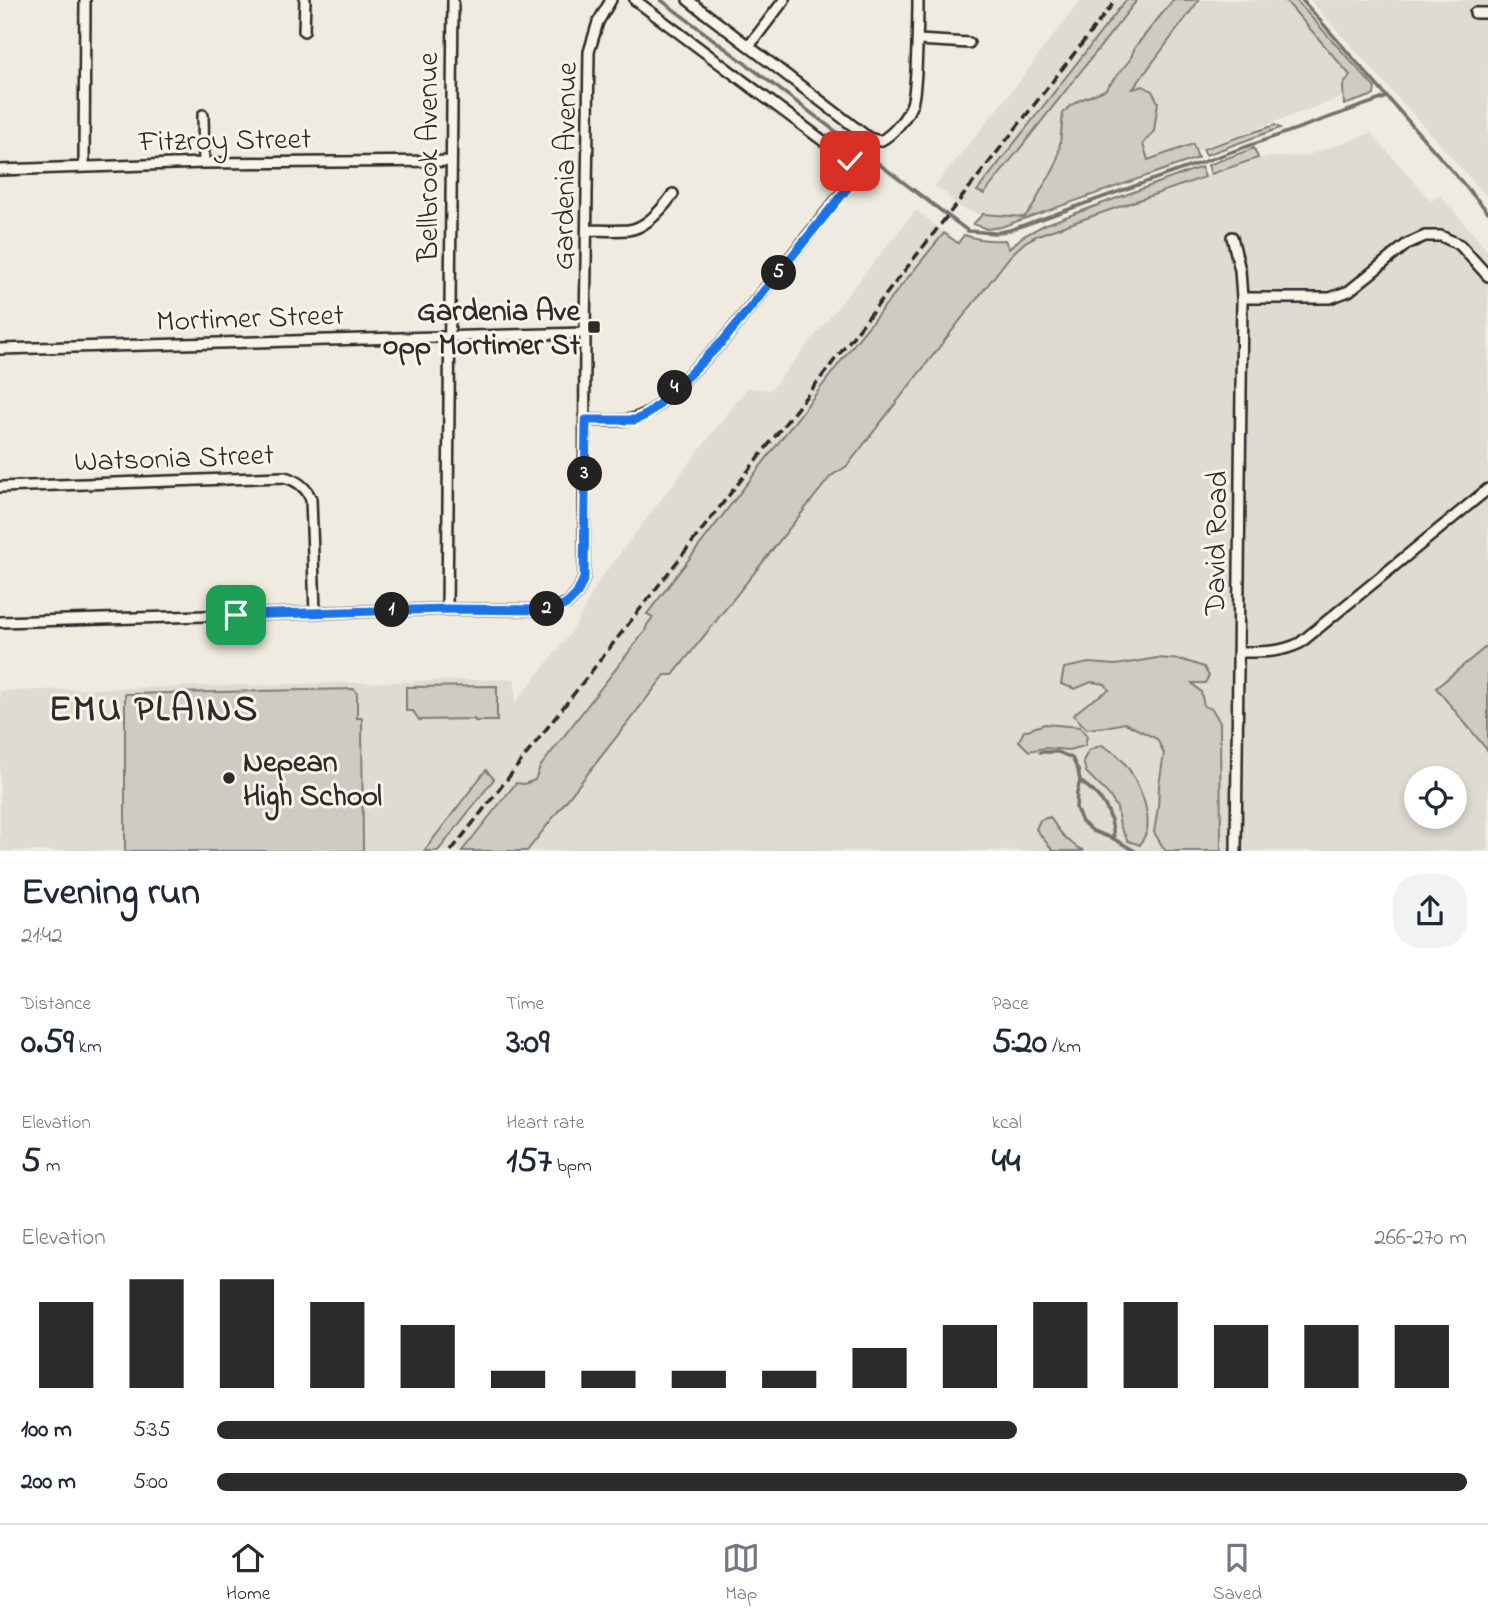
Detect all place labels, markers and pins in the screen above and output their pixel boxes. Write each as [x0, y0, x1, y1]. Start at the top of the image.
pin [820, 131, 880, 191]
pin: 5 [762, 256, 796, 290]
place label: Gardenia Ave opp Mortimer St [383, 291, 582, 369]
marker: Gardenia Ave opp Mortimer St [586, 319, 602, 335]
pin: 4 [658, 370, 692, 406]
pin: 3 [568, 456, 602, 491]
pin [206, 585, 266, 645]
pin: 1 [374, 592, 410, 628]
pin: 2 [530, 592, 564, 626]
place label: Nepean High School [243, 742, 382, 821]
marker: Nepean High School [221, 770, 237, 786]

